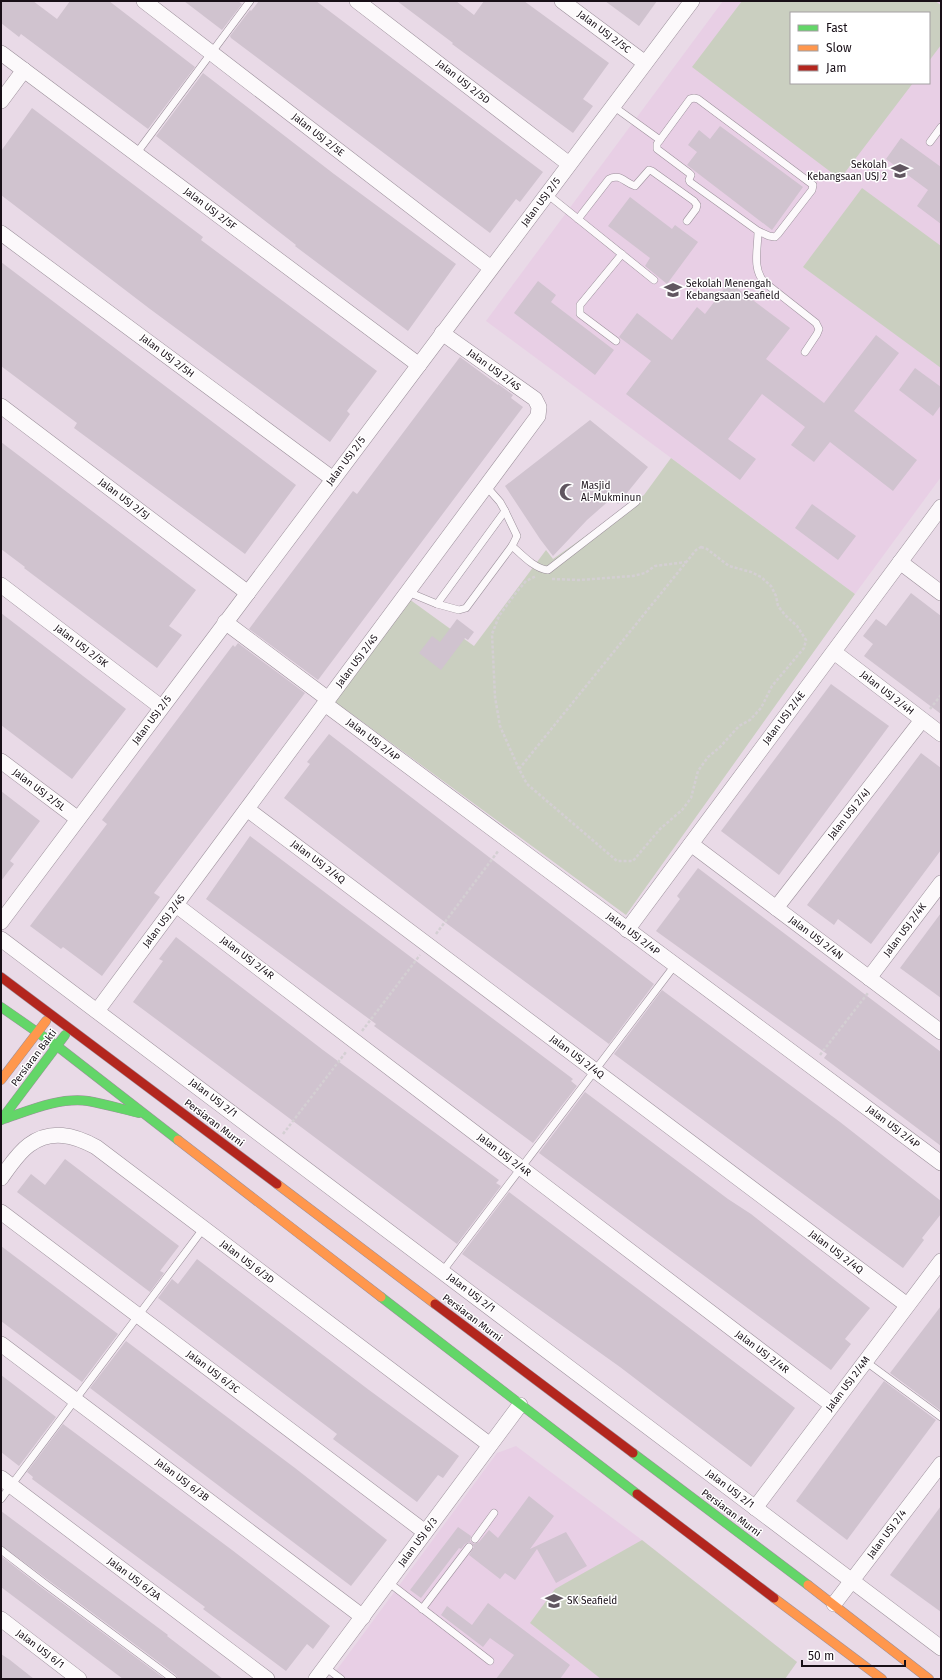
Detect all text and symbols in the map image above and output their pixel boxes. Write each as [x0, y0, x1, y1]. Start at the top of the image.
street label: Jalan USJ 2/5C [575, 8, 633, 56]
legend [790, 12, 930, 84]
text: Fast [826, 21, 848, 35]
text: Slow [826, 41, 852, 55]
street label: Jalan USJ 2/5D [434, 57, 492, 107]
text: Jam [826, 61, 846, 75]
street label: Jalan USJ 2/5E [289, 111, 347, 159]
place label: Sekolah Kebangsaan USJ 2 [807, 159, 887, 183]
school or university icon: Sekolah Kebangsaan USJ 2 [890, 161, 910, 181]
street label: Jalan USJ 2/5 [519, 175, 563, 229]
street label: Jalan USJ 2/5F [181, 185, 239, 233]
place label: Sekolah Menengah Kebangsaan Seafield [686, 278, 780, 302]
school or university icon: Sekolah Menengah Kebangsaan Seafield [663, 280, 683, 300]
street label: Jalan USJ 2/5H [138, 332, 196, 380]
street label: Jalan USJ 2/4S [465, 347, 523, 394]
street label: Jalan USJ 2/5 [324, 434, 368, 488]
street label: Jalan USJ 2/5J [96, 476, 152, 522]
place label: Masjid Al-Mukminun [581, 480, 641, 504]
mosque icon: Masjid Al-Mukminun [558, 482, 578, 502]
street label: Jalan USJ 2/5K [52, 622, 110, 670]
street label: Jalan USJ 2/4S [333, 632, 381, 690]
street label: Jalan USJ 2/4H [858, 668, 916, 718]
street label: Jalan USJ 2/4E [760, 689, 808, 747]
street label: Jalan USJ 2/5 [130, 693, 174, 747]
street label: Jalan USJ 2/4P [344, 716, 402, 764]
street label: Jalan USJ 2/5L [10, 766, 68, 814]
street label: Jalan USJ 2/4J [826, 786, 872, 842]
street label: Jalan USJ 2/4Q [289, 838, 348, 886]
street label: Jalan USJ 2/4S [140, 892, 188, 950]
street label: Jalan USJ 2/4K [881, 901, 929, 959]
street label: Jalan USJ 2/4P [604, 910, 662, 958]
street label: Jalan USJ 2/4N [787, 914, 845, 962]
street label: Jalan USJ 2/4R [218, 934, 276, 982]
street label: Persiaran Bakti [9, 1027, 59, 1089]
street label: Jalan USJ 2/4Q [548, 1033, 607, 1081]
street label: Jalan USJ 2/1 [187, 1076, 239, 1120]
street label: Persiaran Murni [182, 1097, 246, 1149]
street label: Jalan USJ 2/4P [864, 1103, 922, 1151]
street label: Jalan USJ 2/4R [475, 1131, 533, 1179]
street label: Jalan USJ 2/4Q [807, 1228, 866, 1276]
street label: Jalan USJ 6/3D [218, 1238, 276, 1286]
street label: Jalan USJ 2/1 [445, 1271, 497, 1315]
street label: Persiaran Murni [440, 1292, 504, 1344]
street label: Jalan USJ 2/4R [733, 1328, 791, 1376]
street label: Jalan USJ 6/3C [184, 1348, 242, 1396]
street label: Jalan USJ 2/4M [823, 1354, 873, 1414]
street label: Jalan USJ 6/3B [153, 1456, 211, 1504]
street label: Jalan USJ 2/1 [704, 1467, 756, 1511]
street label: Persiaran Murni [699, 1487, 763, 1539]
street label: Jalan USJ 2/4 [865, 1507, 910, 1561]
street label: Jalan USJ 6/3 [396, 1515, 440, 1569]
street label: Jalan USJ 6/3A [105, 1555, 163, 1603]
school or university icon: SK Seafield [544, 1591, 564, 1611]
place label: SK Seafield [567, 1595, 617, 1607]
street label: Jalan USJ 6/1 [14, 1627, 66, 1671]
scale bar [802, 1642, 905, 1668]
text: 50 m [808, 1649, 834, 1663]

